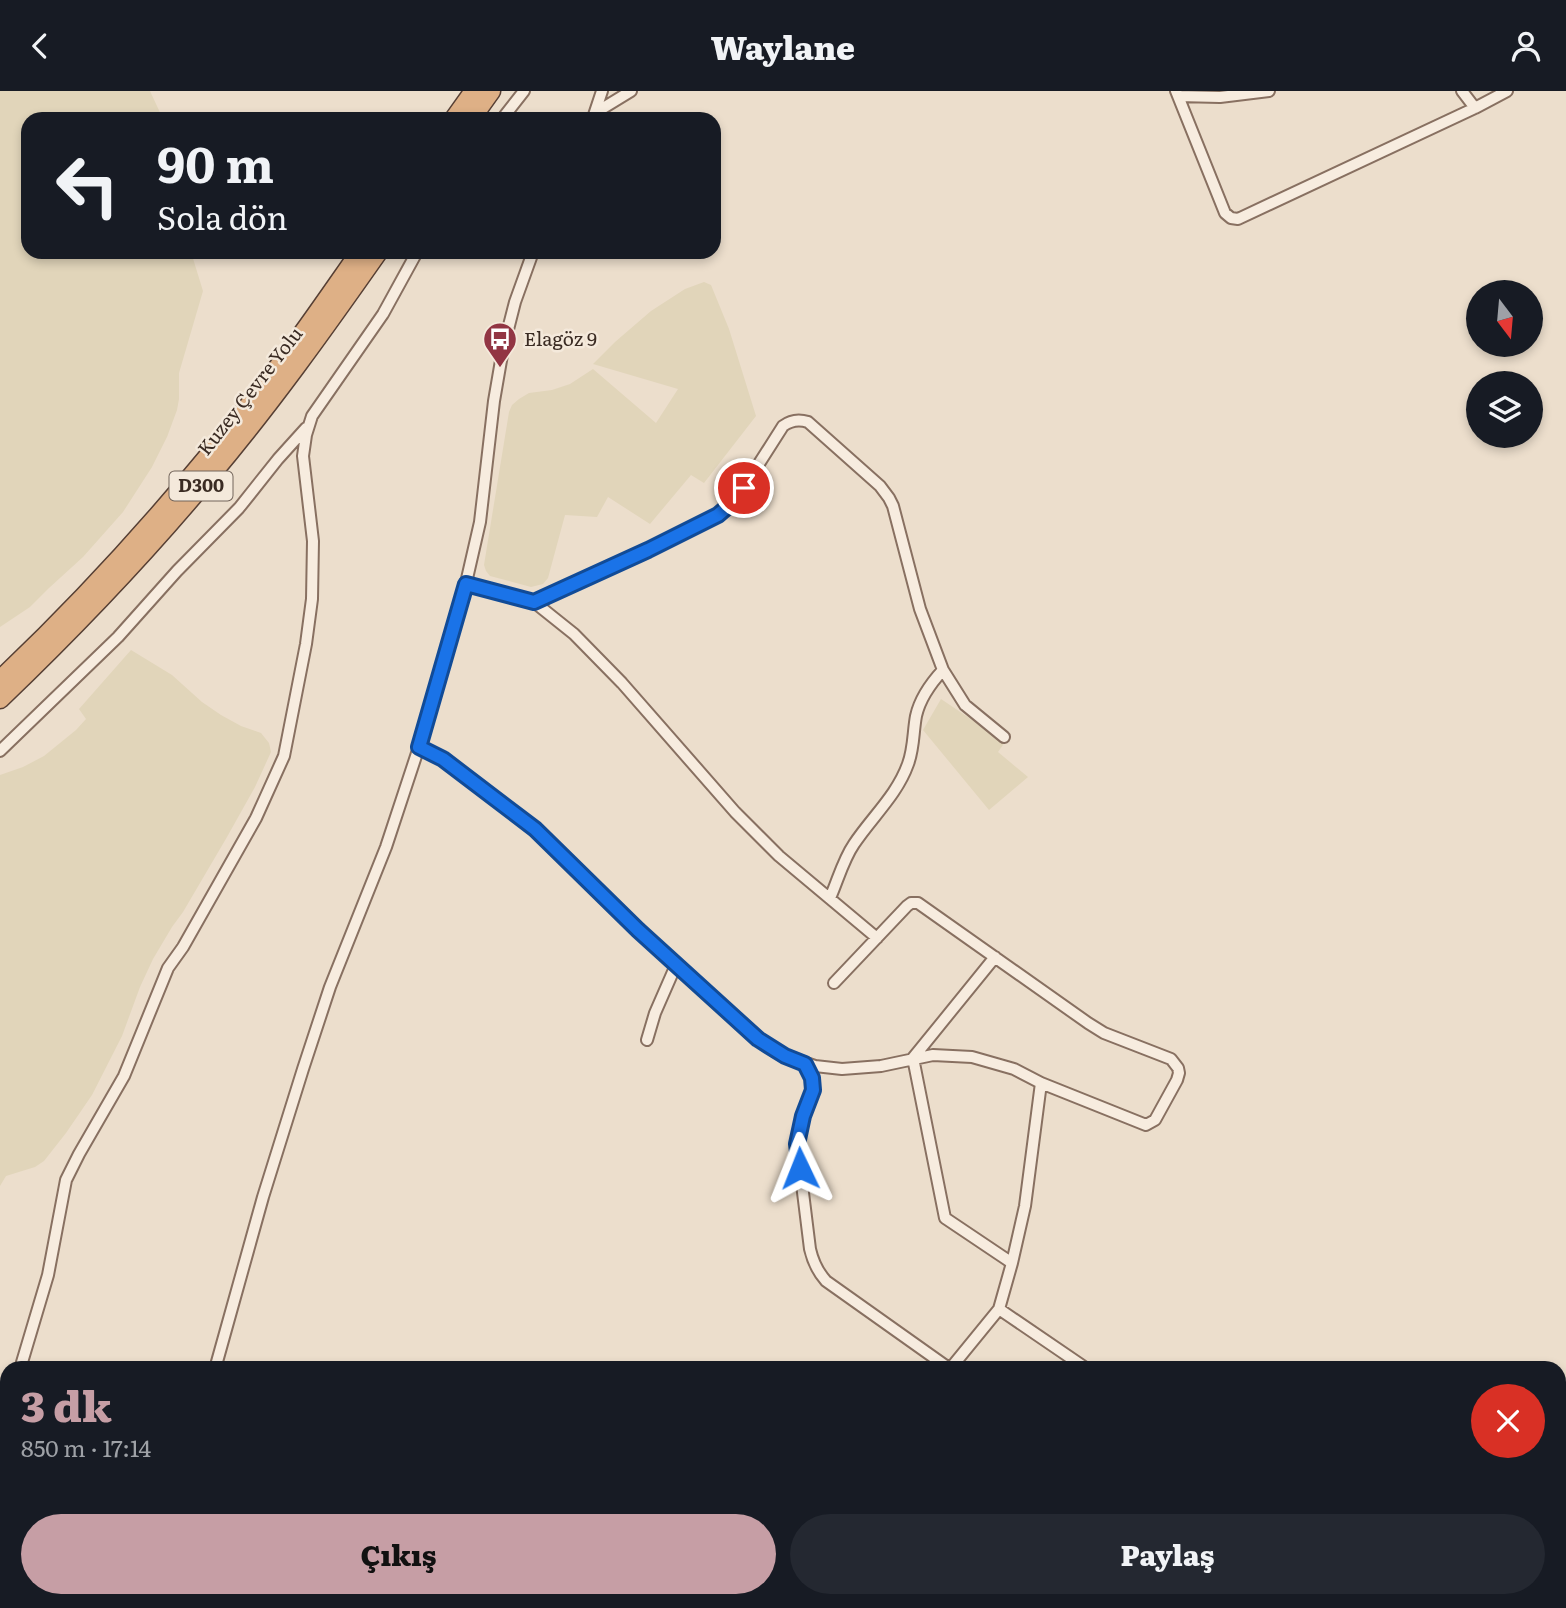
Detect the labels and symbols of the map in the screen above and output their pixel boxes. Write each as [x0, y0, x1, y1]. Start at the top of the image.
north arrow [1466, 280, 1544, 357]
street label: Kuzey Çevre Yolu [190, 320, 308, 461]
bus stop icon: Elagöz 9 [481, 320, 519, 369]
place label: Elagöz 9 [524, 324, 597, 352]
pin [714, 458, 774, 518]
road number: D300 [170, 471, 232, 501]
position arrow [763, 1131, 837, 1205]

